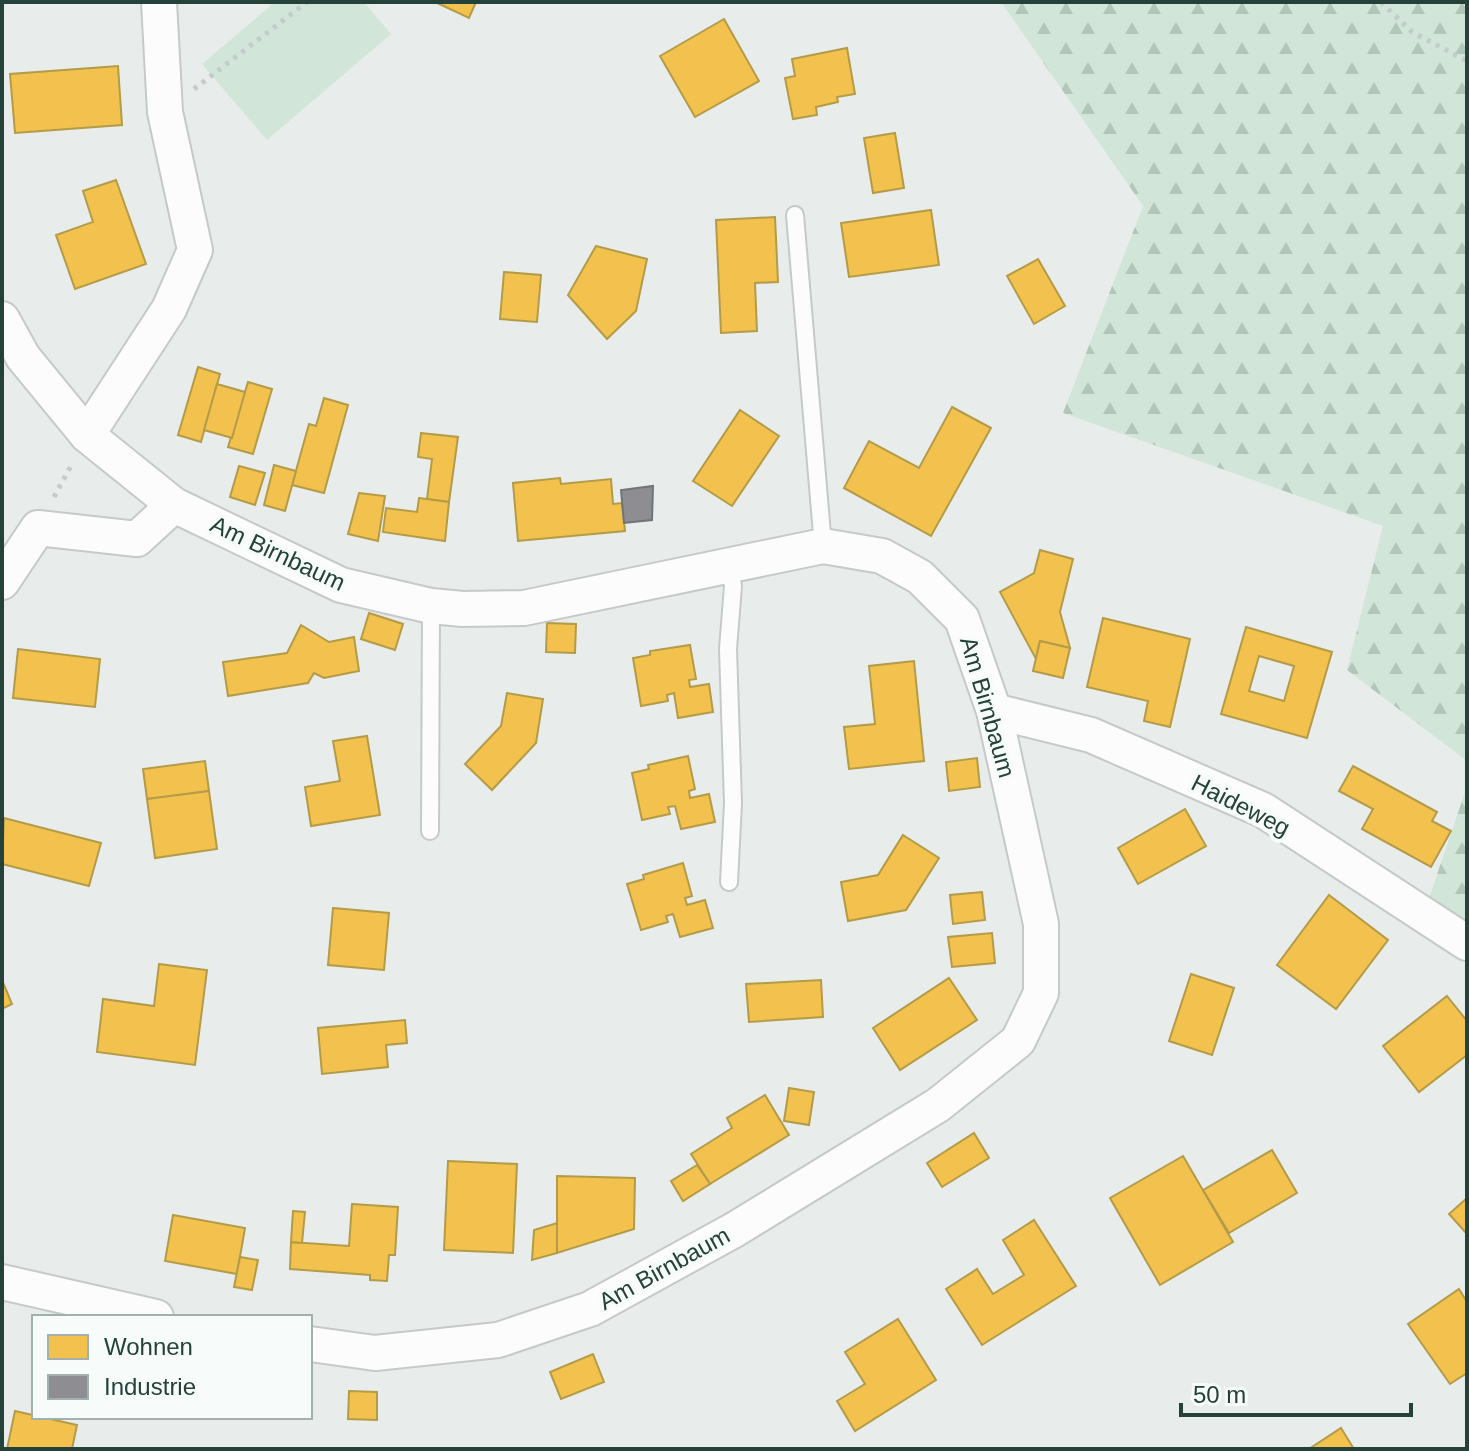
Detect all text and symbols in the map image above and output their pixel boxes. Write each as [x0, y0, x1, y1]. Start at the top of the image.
street label: Am Birnbaum [206, 510, 350, 596]
street label: Am Birnbaum [955, 633, 1021, 781]
street label: Haideweg [1187, 769, 1295, 841]
street label: Am Birnbaum [594, 1221, 734, 1315]
legend [32, 1315, 312, 1419]
text: Wohnen [104, 1333, 193, 1360]
scale bar [1181, 1367, 1411, 1417]
text: Industrie [104, 1373, 196, 1400]
text: 50 m [1193, 1381, 1246, 1408]

